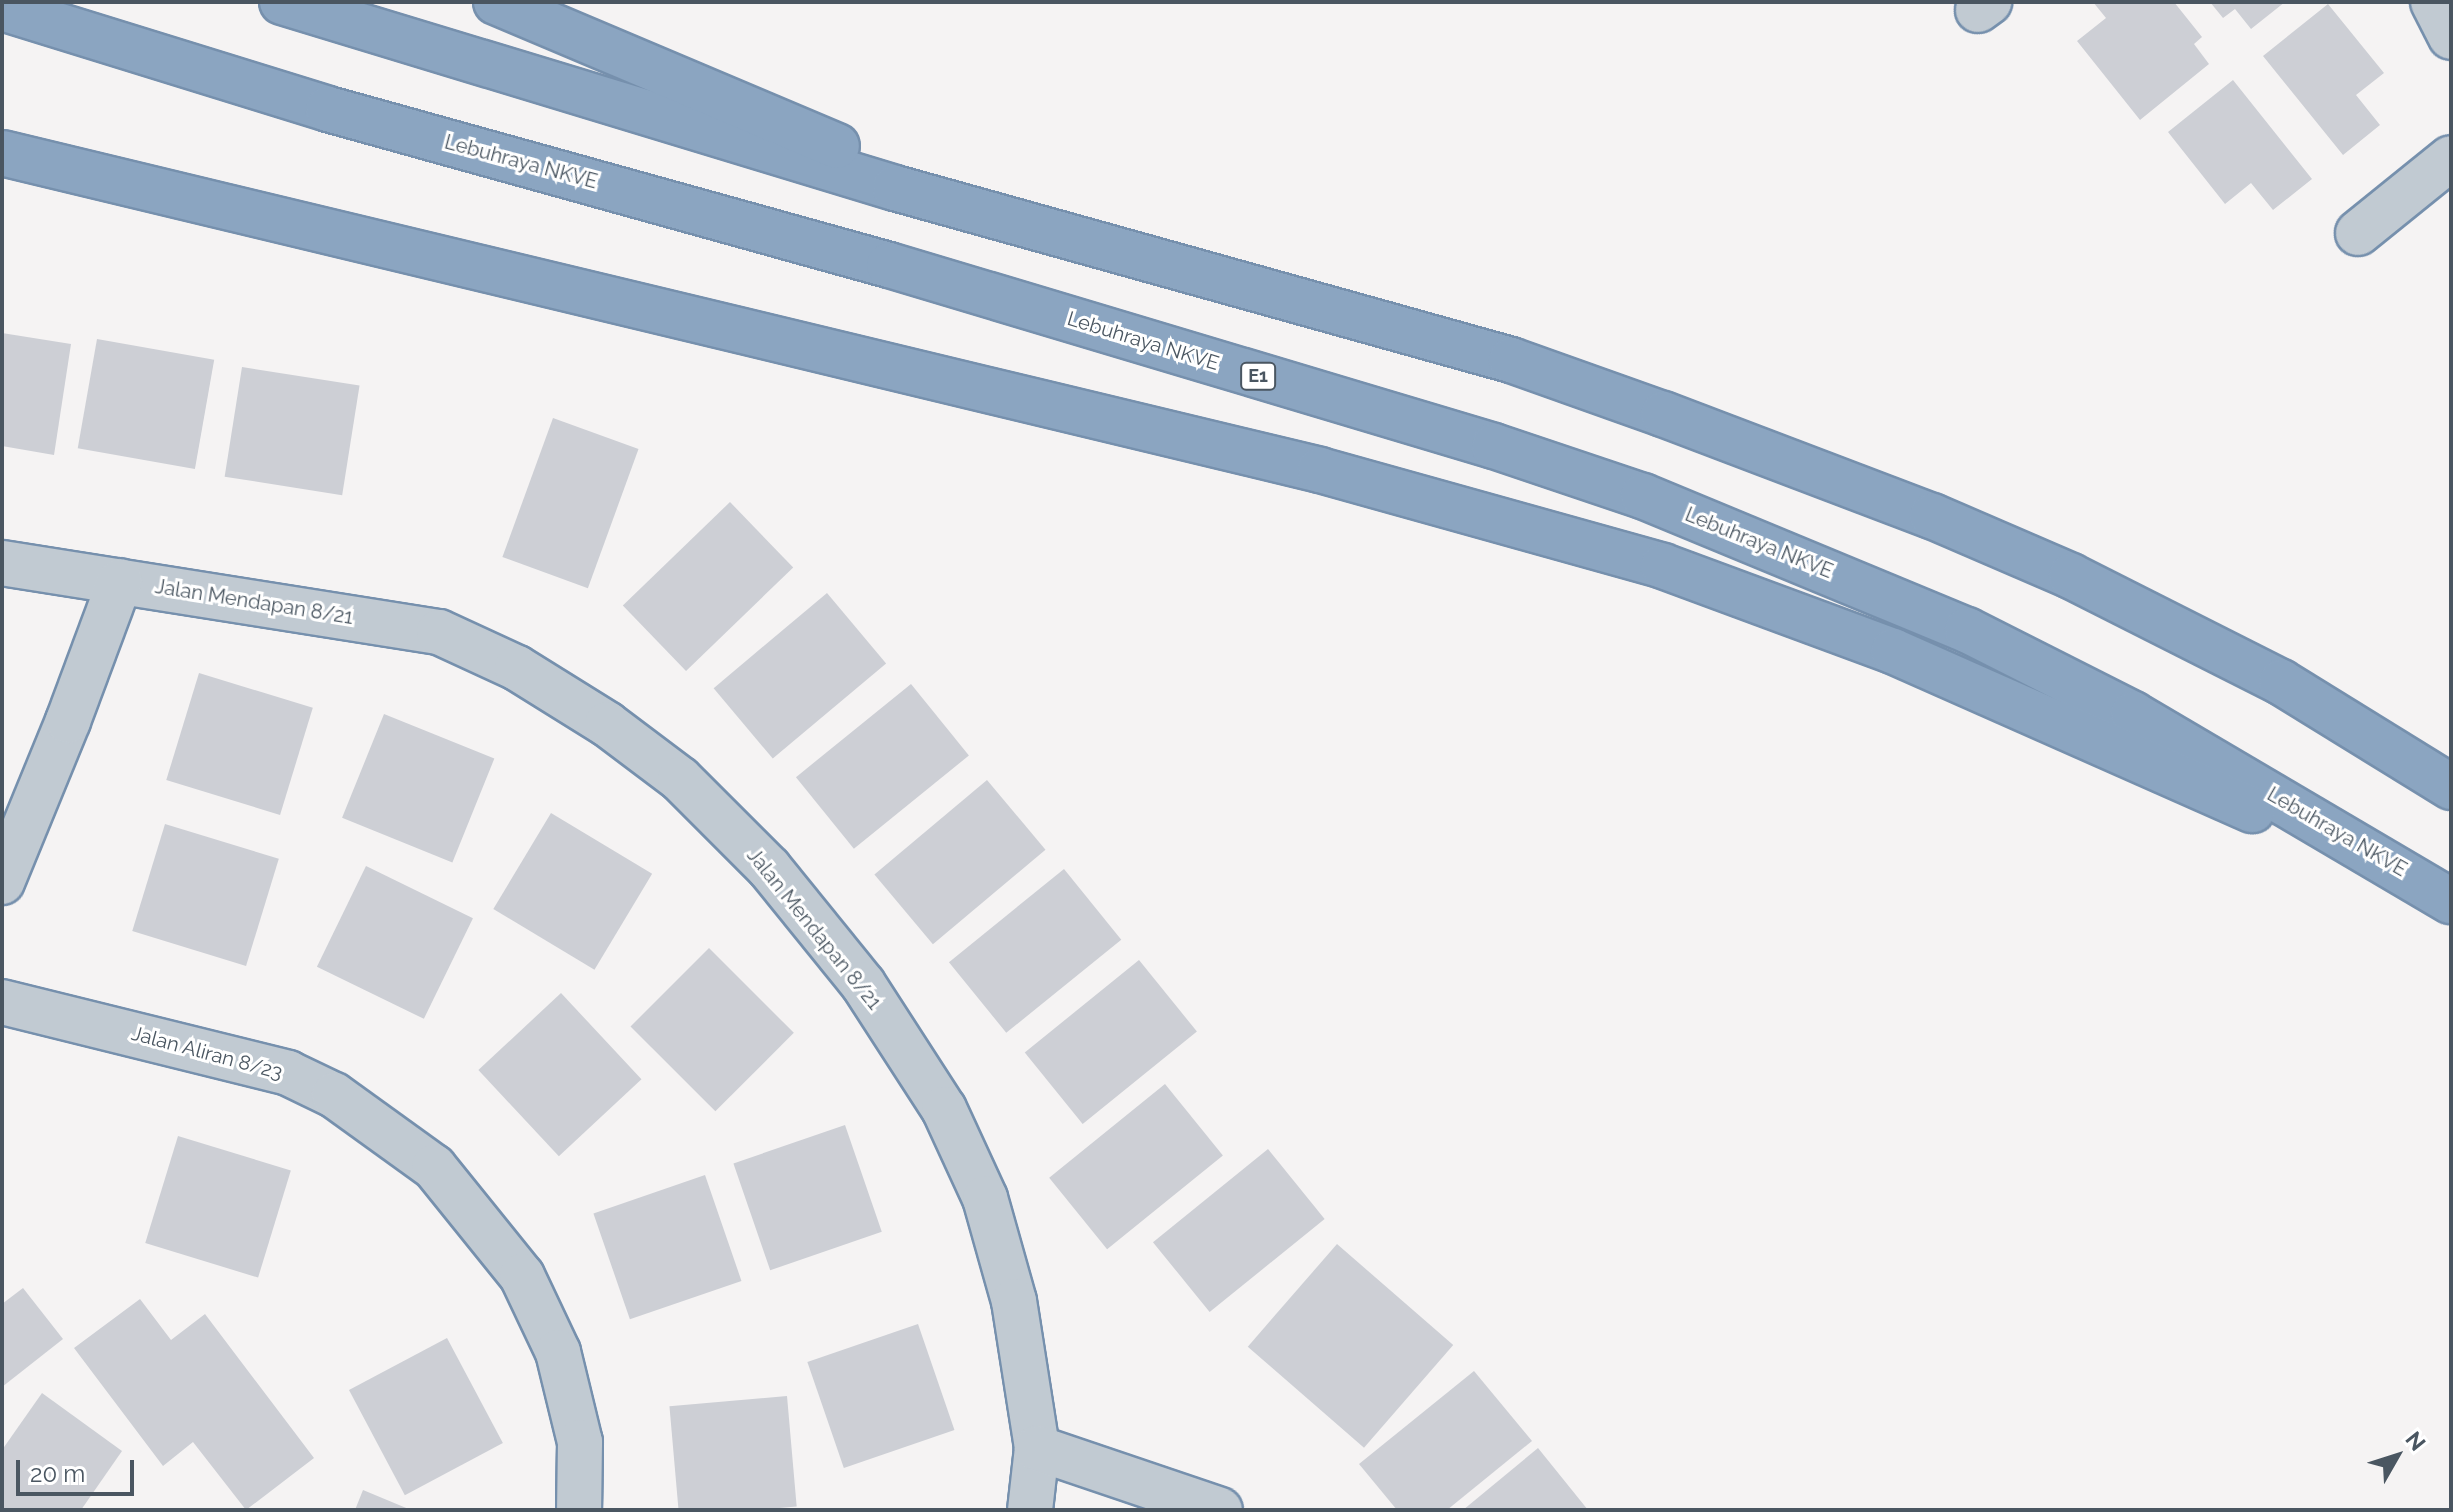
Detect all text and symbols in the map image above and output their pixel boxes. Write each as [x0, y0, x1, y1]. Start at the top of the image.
street label: Lebuhraya NKVE [442, 130, 600, 194]
street label: Lebuhraya NKVE [1064, 307, 1222, 375]
road number: E1 [1240, 362, 1276, 390]
street label: Lebuhraya NKVE [1682, 502, 1836, 584]
street label: Jalan Mendapan 8/21 [153, 575, 355, 629]
street label: Lebuhraya NKVE [2263, 782, 2411, 882]
street label: Jalan Mendapan 8/21 [742, 844, 886, 1014]
street label: Jalan Aliran 8/23 [129, 1021, 285, 1085]
north arrow [2357, 1416, 2437, 1496]
text: N [2400, 1426, 2431, 1456]
scale bar [20, 1444, 138, 1494]
text: 20 m [30, 1459, 85, 1488]

